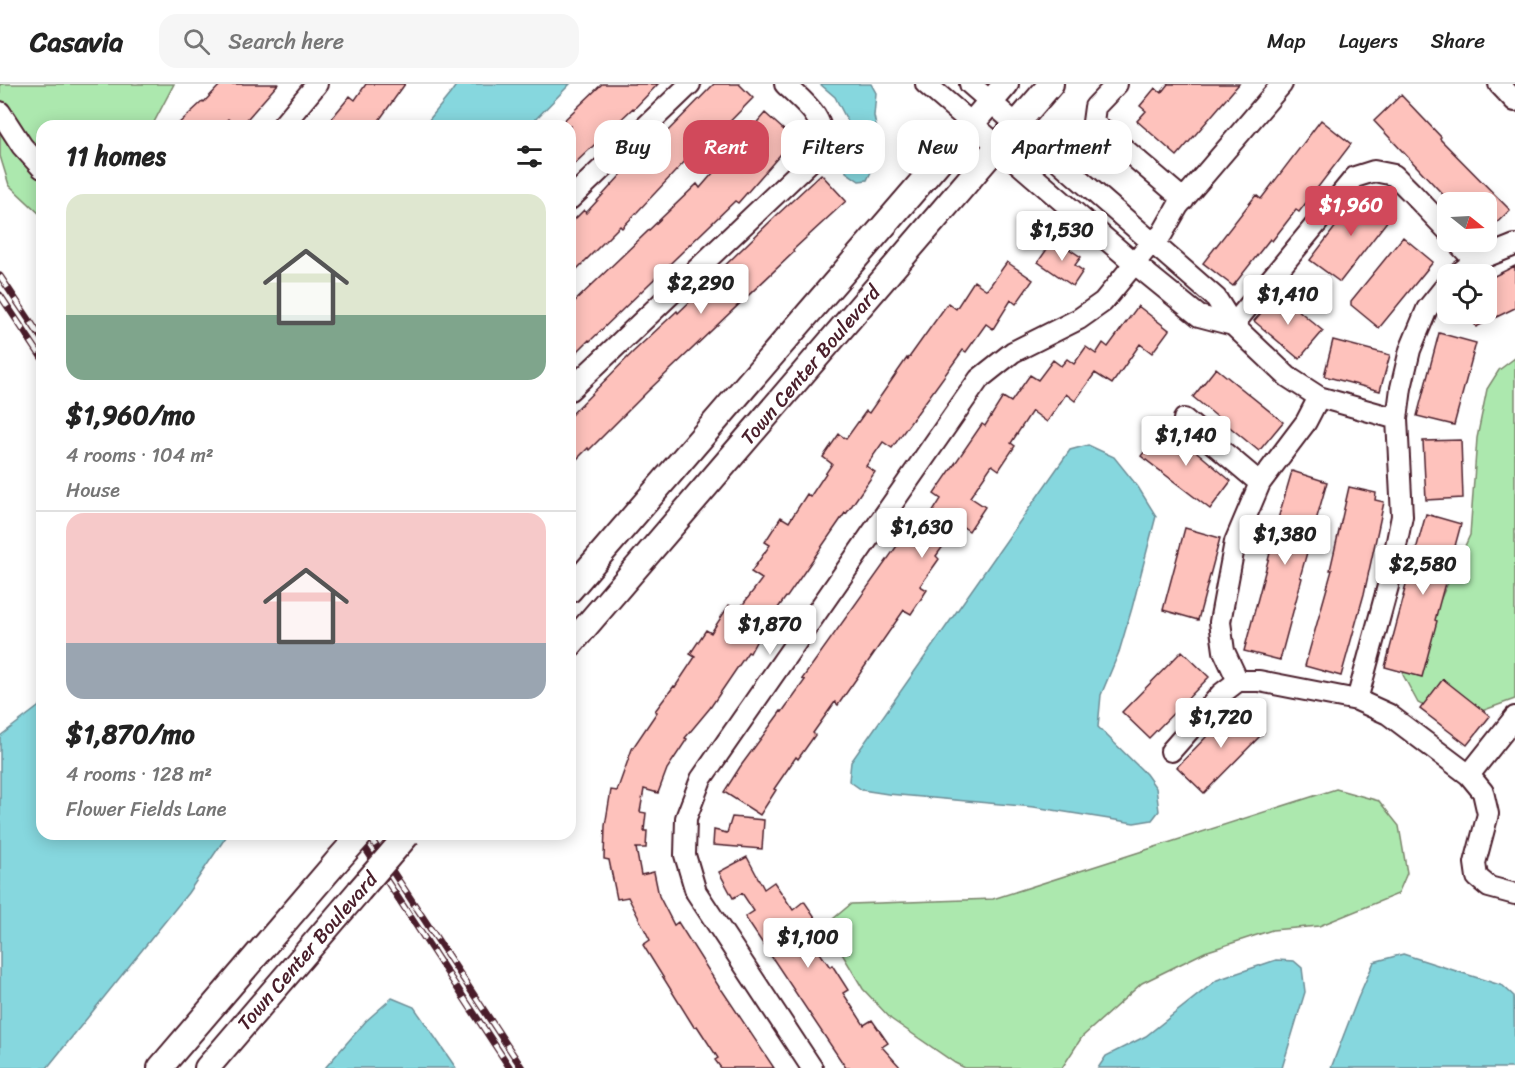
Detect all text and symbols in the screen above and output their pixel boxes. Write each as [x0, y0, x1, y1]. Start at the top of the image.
search box [159, 14, 579, 68]
text: Casavia [30, 17, 123, 66]
text: Search here [228, 22, 344, 61]
text: Map [1267, 22, 1306, 60]
text: Layers [1339, 22, 1398, 60]
text: Share [1431, 22, 1485, 60]
icon: search [180, 25, 213, 58]
chip: Buy [594, 120, 671, 174]
chip: Rent [683, 120, 769, 174]
chip: Filters [781, 120, 885, 174]
chip: New [897, 120, 979, 174]
chip: Apartment [991, 120, 1132, 174]
text: 11 homes [66, 133, 166, 179]
icon: filters [513, 140, 546, 173]
pin: $1,960 [1302, 186, 1400, 237]
text: $1,960 [1319, 188, 1383, 223]
north arrow [1437, 192, 1497, 252]
map controls [1437, 192, 1497, 324]
pin: $1,530 [1013, 211, 1111, 262]
text: $1,530 [1030, 213, 1094, 248]
icon: home [252, 233, 360, 341]
pin: $2,290 [652, 264, 750, 315]
button: locate [1437, 264, 1497, 324]
text: $2,290 [668, 266, 734, 301]
pin: $1,410 [1239, 275, 1337, 326]
street label: Town Center Boulevard [732, 276, 890, 453]
text: $1,410 [1257, 277, 1319, 312]
text: $1,960/mo [66, 392, 195, 438]
pin: $1,140 [1137, 416, 1235, 467]
text: $1,140 [1155, 418, 1217, 453]
text: 4 rooms · 104 m² [66, 438, 214, 473]
text: House [66, 473, 120, 508]
pin: $1,630 [873, 508, 971, 559]
text: $1,630 [891, 510, 953, 545]
pin: $1,380 [1236, 515, 1334, 566]
text: $1,380 [1253, 517, 1317, 552]
pin: $2,580 [1374, 545, 1472, 596]
text: $2,580 [1389, 547, 1457, 582]
icon: home [252, 552, 360, 660]
pin: $1,870 [721, 605, 819, 656]
text: $1,870 [738, 607, 802, 642]
pin: $1,720 [1172, 698, 1270, 749]
text: $1,720 [1189, 700, 1253, 735]
text: $1,870/mo [66, 711, 195, 757]
text: 4 rooms · 128 m² [66, 757, 212, 792]
text: Flower Fields Lane [66, 792, 226, 827]
street label: Town Center Boulevard [228, 863, 388, 1039]
pin: $1,100 [759, 918, 857, 969]
text: $1,100 [777, 920, 839, 955]

